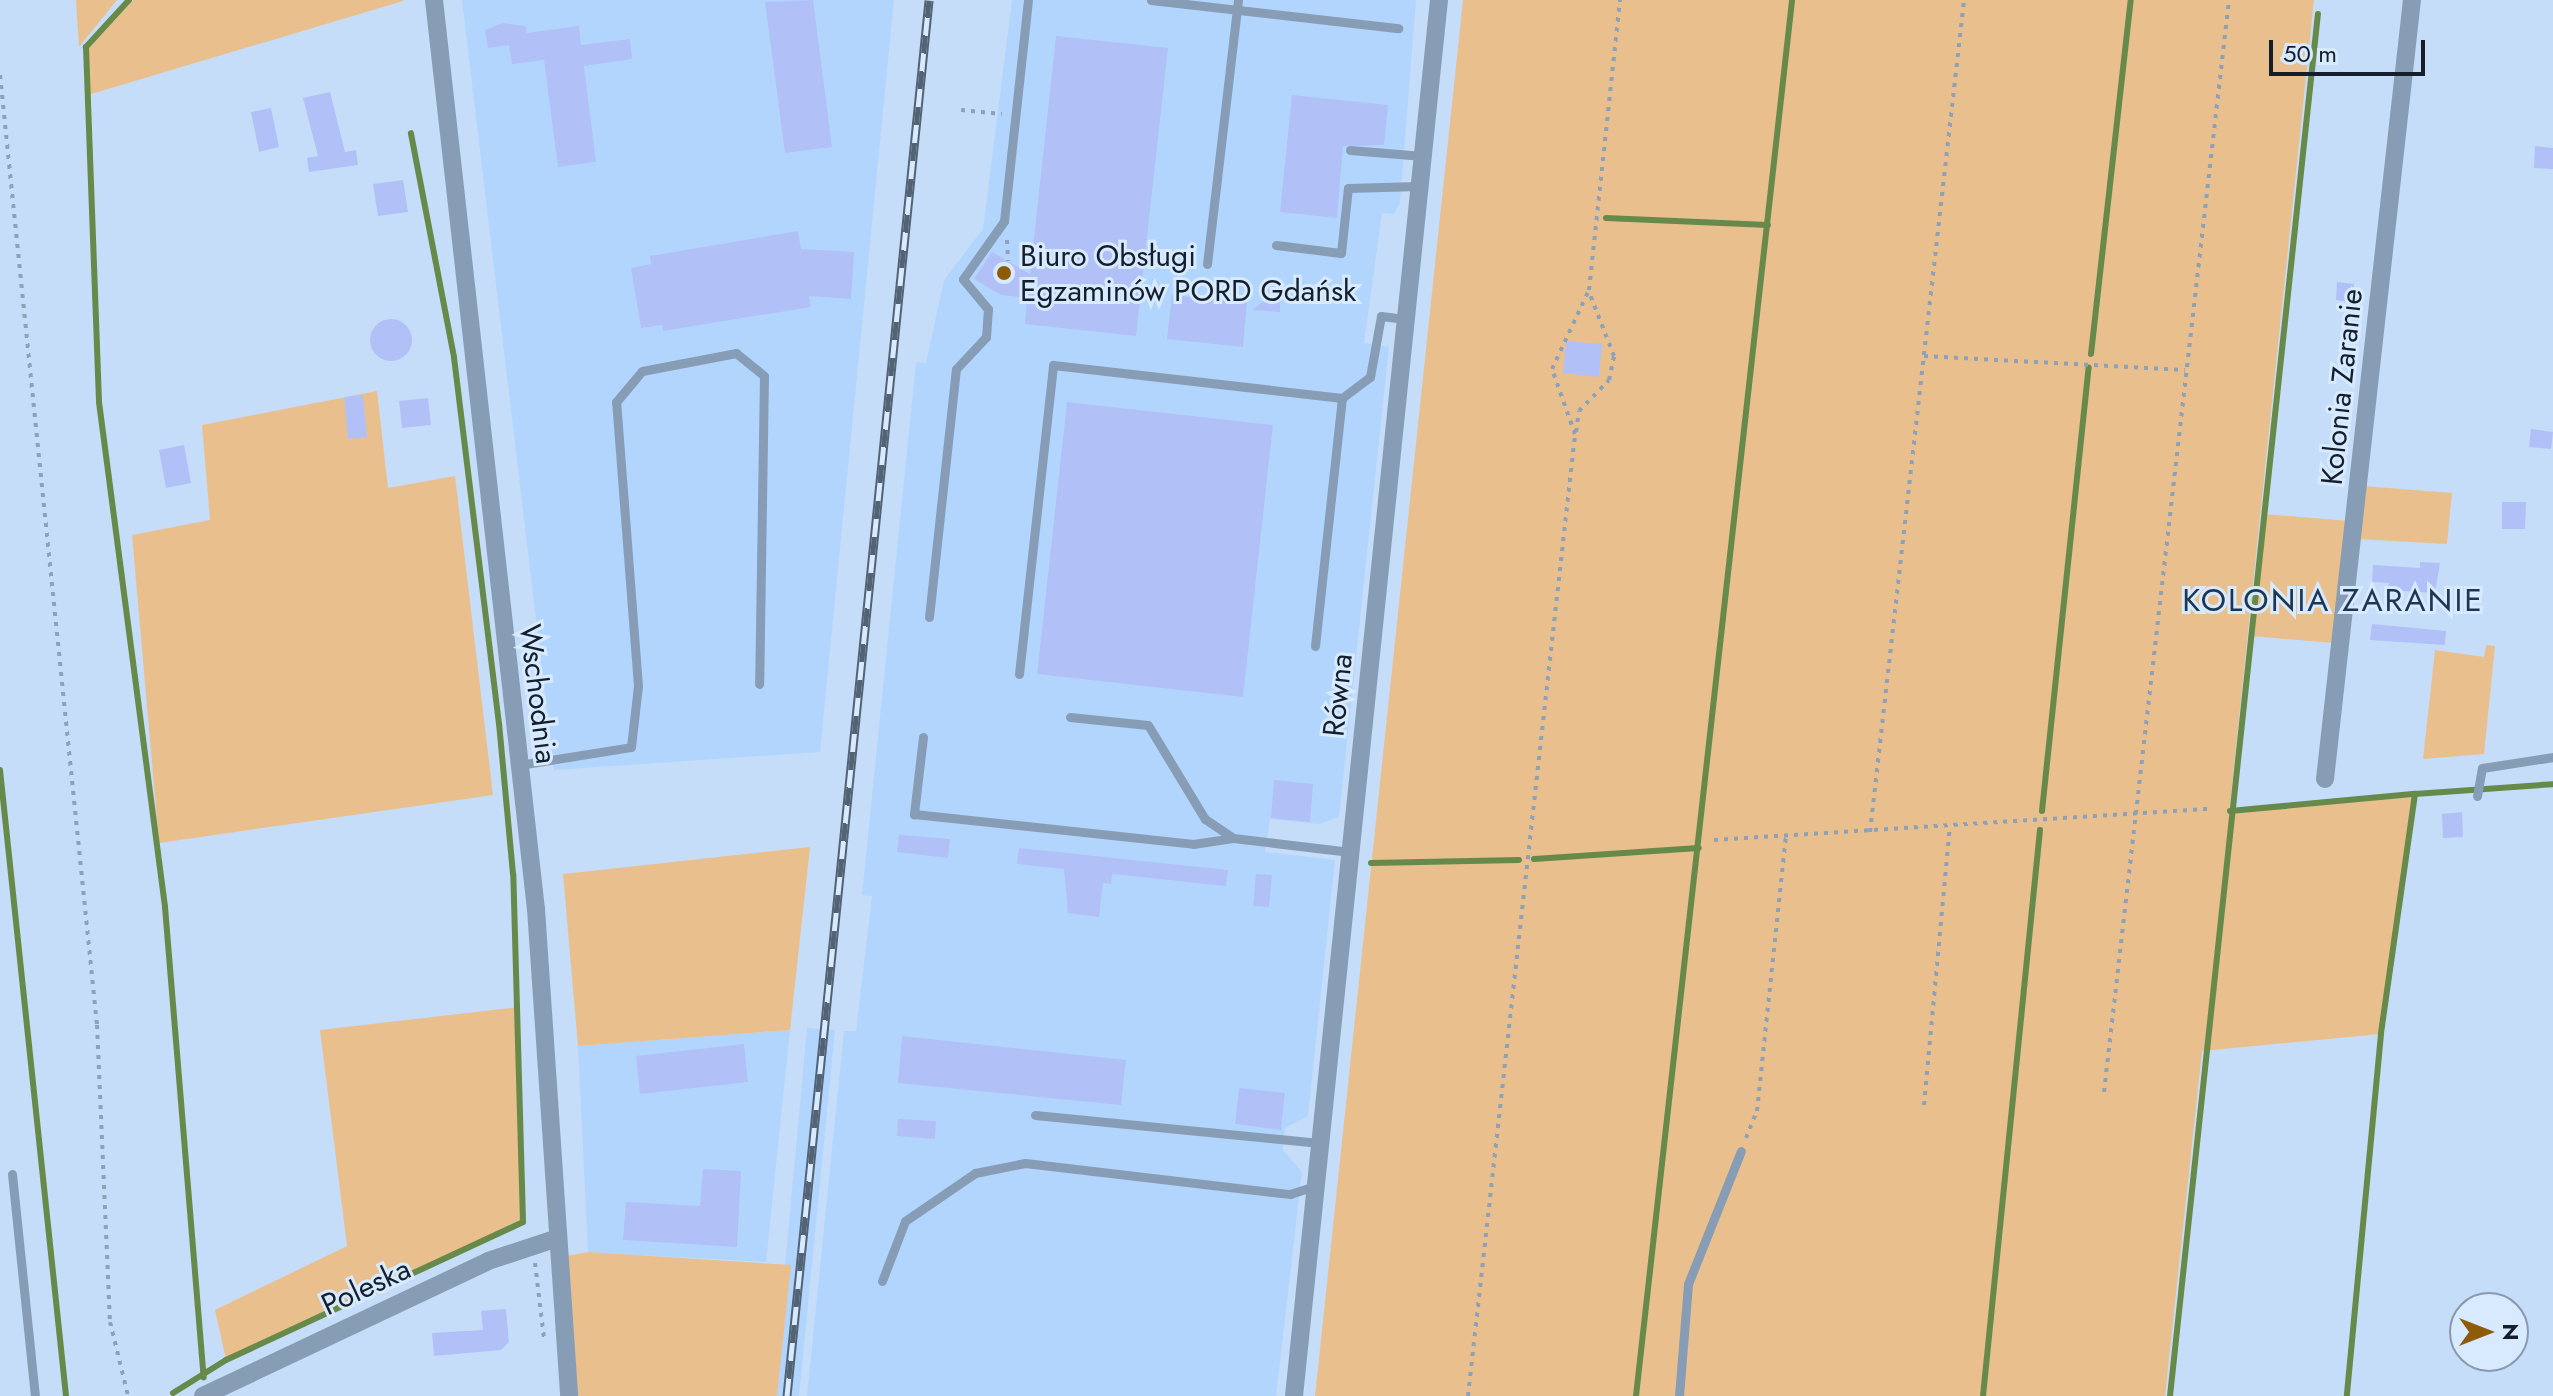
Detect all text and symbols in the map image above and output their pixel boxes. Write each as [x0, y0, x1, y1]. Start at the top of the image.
scale bar [2273, 24, 2429, 74]
text: 50 m [2283, 36, 2337, 71]
place label: Biuro Obsługi Egzaminów PORD Gdańsk [1020, 238, 1356, 308]
marker: Biuro Obsługi Egzaminów PORD Gdańsk [995, 264, 1013, 282]
street label: Kolonia Zaranie [2314, 287, 2370, 487]
district label: KOLONIA ZARANIE [2182, 581, 2484, 619]
street label: Wschodnia [512, 622, 564, 766]
street label: Równa [1316, 652, 1360, 738]
street label: Poleska [316, 1251, 416, 1323]
north arrow [2449, 1292, 2529, 1372]
text: N [2495, 1323, 2527, 1341]

